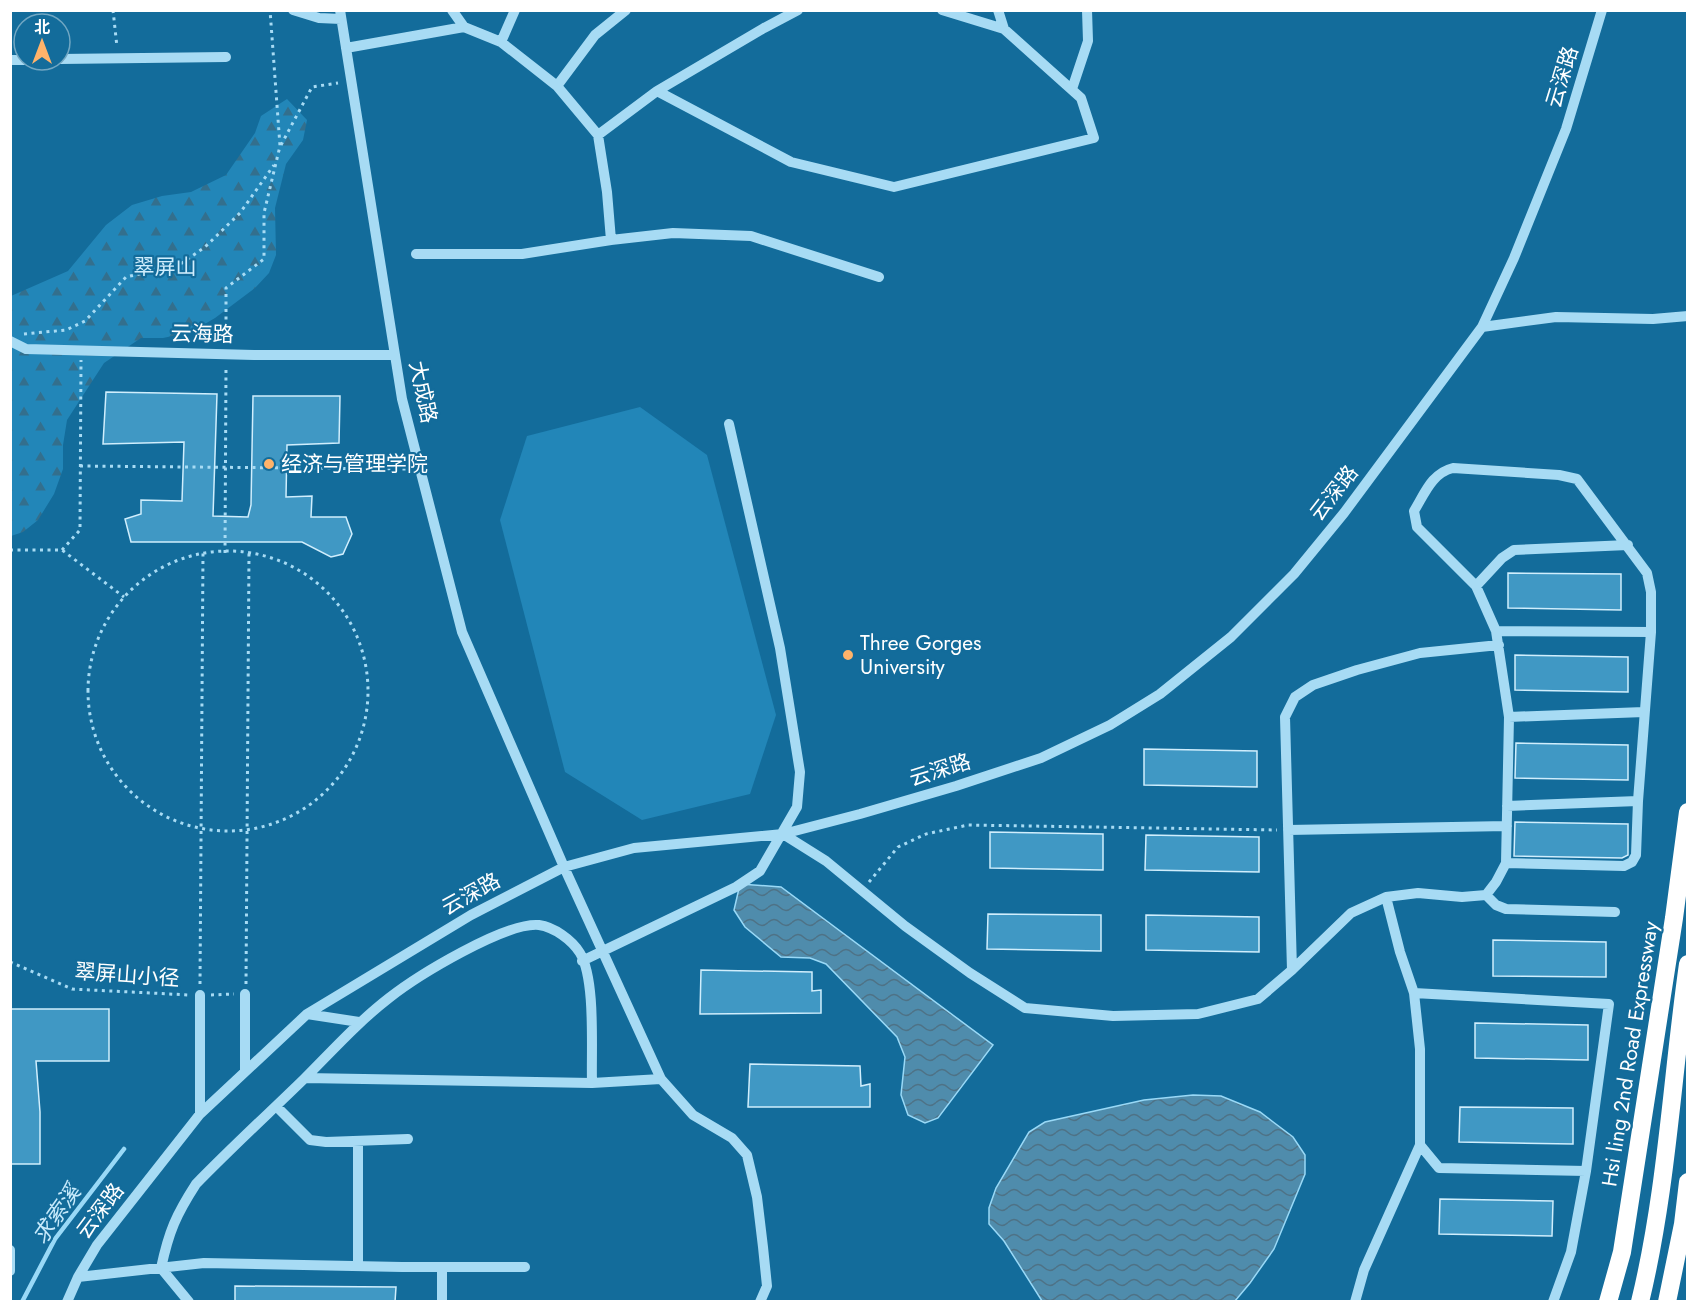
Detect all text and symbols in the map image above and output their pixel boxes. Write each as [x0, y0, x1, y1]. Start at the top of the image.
north arrow [12, 12, 72, 72]
text: 北 [34, 16, 50, 39]
street label: 云深路 [1538, 42, 1586, 112]
park label: 翠屏山 [134, 252, 197, 282]
street label: 云海路 [170, 318, 234, 350]
street label: 大成路 [402, 358, 444, 426]
place label: 经济与管理学院 [281, 449, 428, 479]
marker: 经济与管理学院 [262, 457, 276, 471]
street label: 云深路 [1303, 459, 1365, 527]
place label: Three Gorges University [860, 628, 982, 682]
marker: Three Gorges University [841, 648, 855, 662]
street label: 云深路 [905, 746, 975, 794]
street label: 云深路 [436, 866, 506, 922]
street label: Hsi ling 2nd Road Expressway [1594, 919, 1666, 1189]
street label: 翠屏山小径 [74, 956, 180, 994]
water label: 求索溪 [24, 1176, 89, 1250]
street label: 云深路 [69, 1177, 131, 1245]

